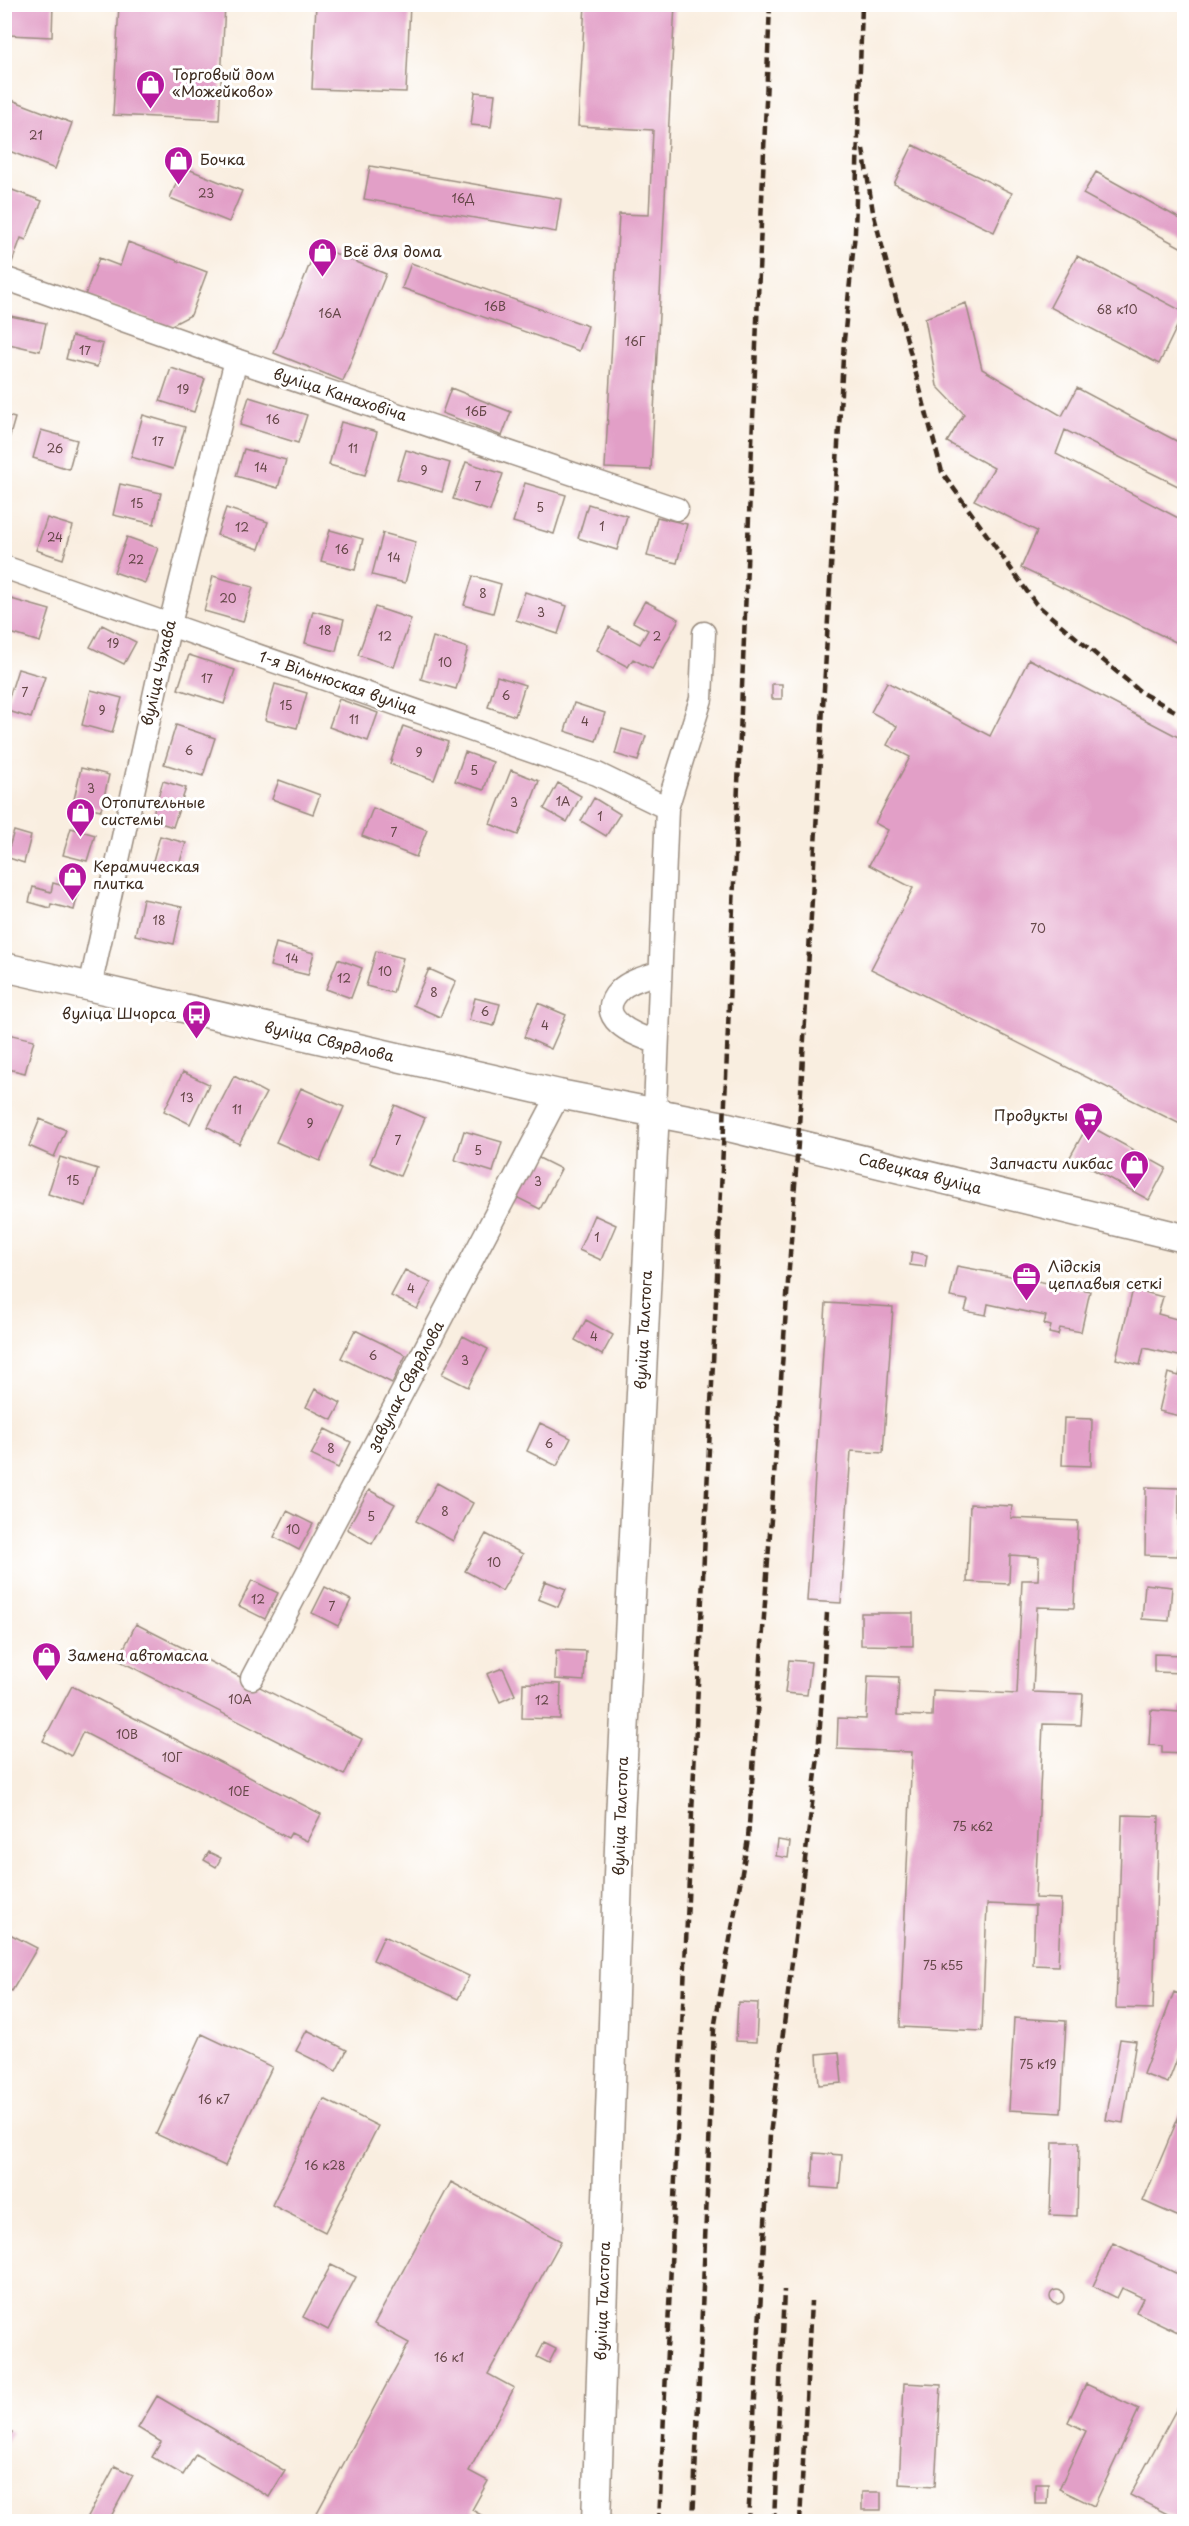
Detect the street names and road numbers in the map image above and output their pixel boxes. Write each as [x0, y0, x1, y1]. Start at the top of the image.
street label: вуліца Канаховіча [271, 361, 411, 426]
street label: вуліца Чэхава [134, 617, 181, 728]
street label: 1-я Вільнюская вуліца [256, 644, 422, 720]
street label: вуліца Свярдлова [262, 1014, 397, 1067]
street label: Савецкая вуліца [856, 1146, 985, 1199]
street label: вуліца Талстога [628, 1269, 657, 1390]
street label: завулак Свярдлова [360, 1316, 449, 1455]
street label: вуліца Талстога [606, 1755, 633, 1876]
street label: вуліца Талстога [588, 2240, 615, 2361]

